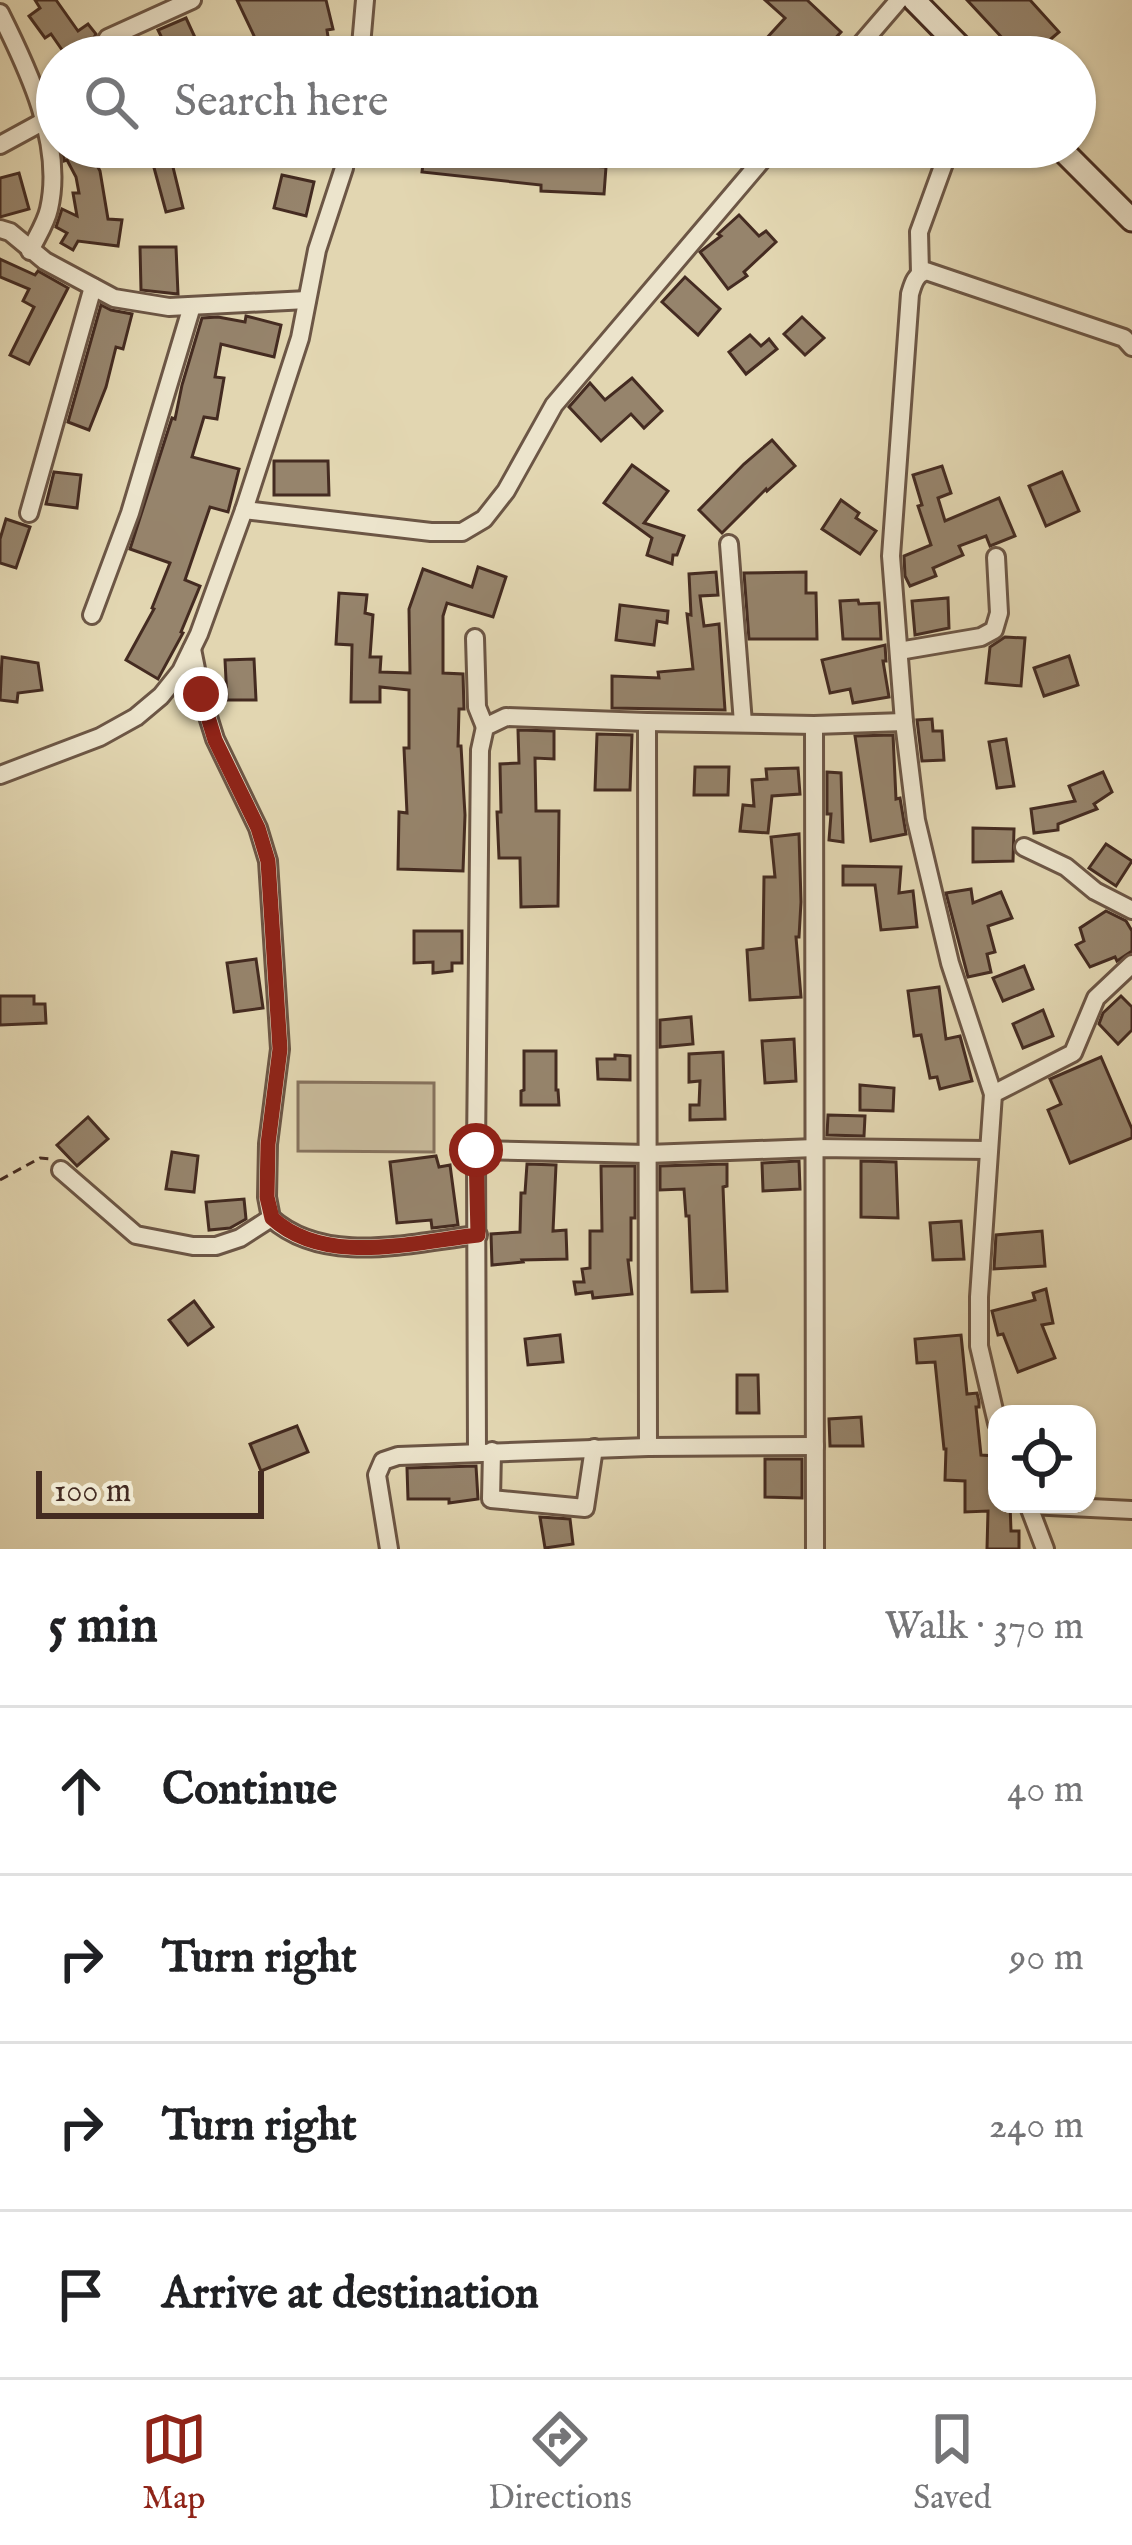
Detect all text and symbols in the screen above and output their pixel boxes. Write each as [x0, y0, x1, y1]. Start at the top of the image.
search box [36, 36, 1096, 168]
icon: search [78, 69, 144, 135]
text: Search here [174, 74, 388, 131]
route end [174, 667, 228, 721]
route start [449, 1123, 503, 1177]
map controls [988, 1405, 1096, 1513]
button: locate [988, 1405, 1096, 1513]
scale bar [36, 1465, 264, 1518]
text: 100 m [54, 1471, 131, 1513]
text: 5 min [48, 1595, 158, 1660]
text: Walk · 370 m [885, 1603, 1084, 1652]
icon: ahead [48, 1758, 114, 1824]
text: Continue [162, 1762, 337, 1819]
text: 40 m [1007, 1766, 1084, 1815]
icon: right [48, 1926, 114, 1992]
text: Turn right [162, 1930, 357, 1987]
text: 90 m [1009, 1934, 1084, 1983]
icon: right [48, 2094, 114, 2160]
text: Turn right [162, 2098, 357, 2155]
text: 240 m [989, 2102, 1084, 2151]
icon: arrive [48, 2262, 114, 2328]
text: Arrive at destination [162, 2266, 539, 2323]
tab: Map [141, 2406, 207, 2520]
tab: Directions [488, 2406, 632, 2520]
tab: Saved [913, 2406, 991, 2520]

